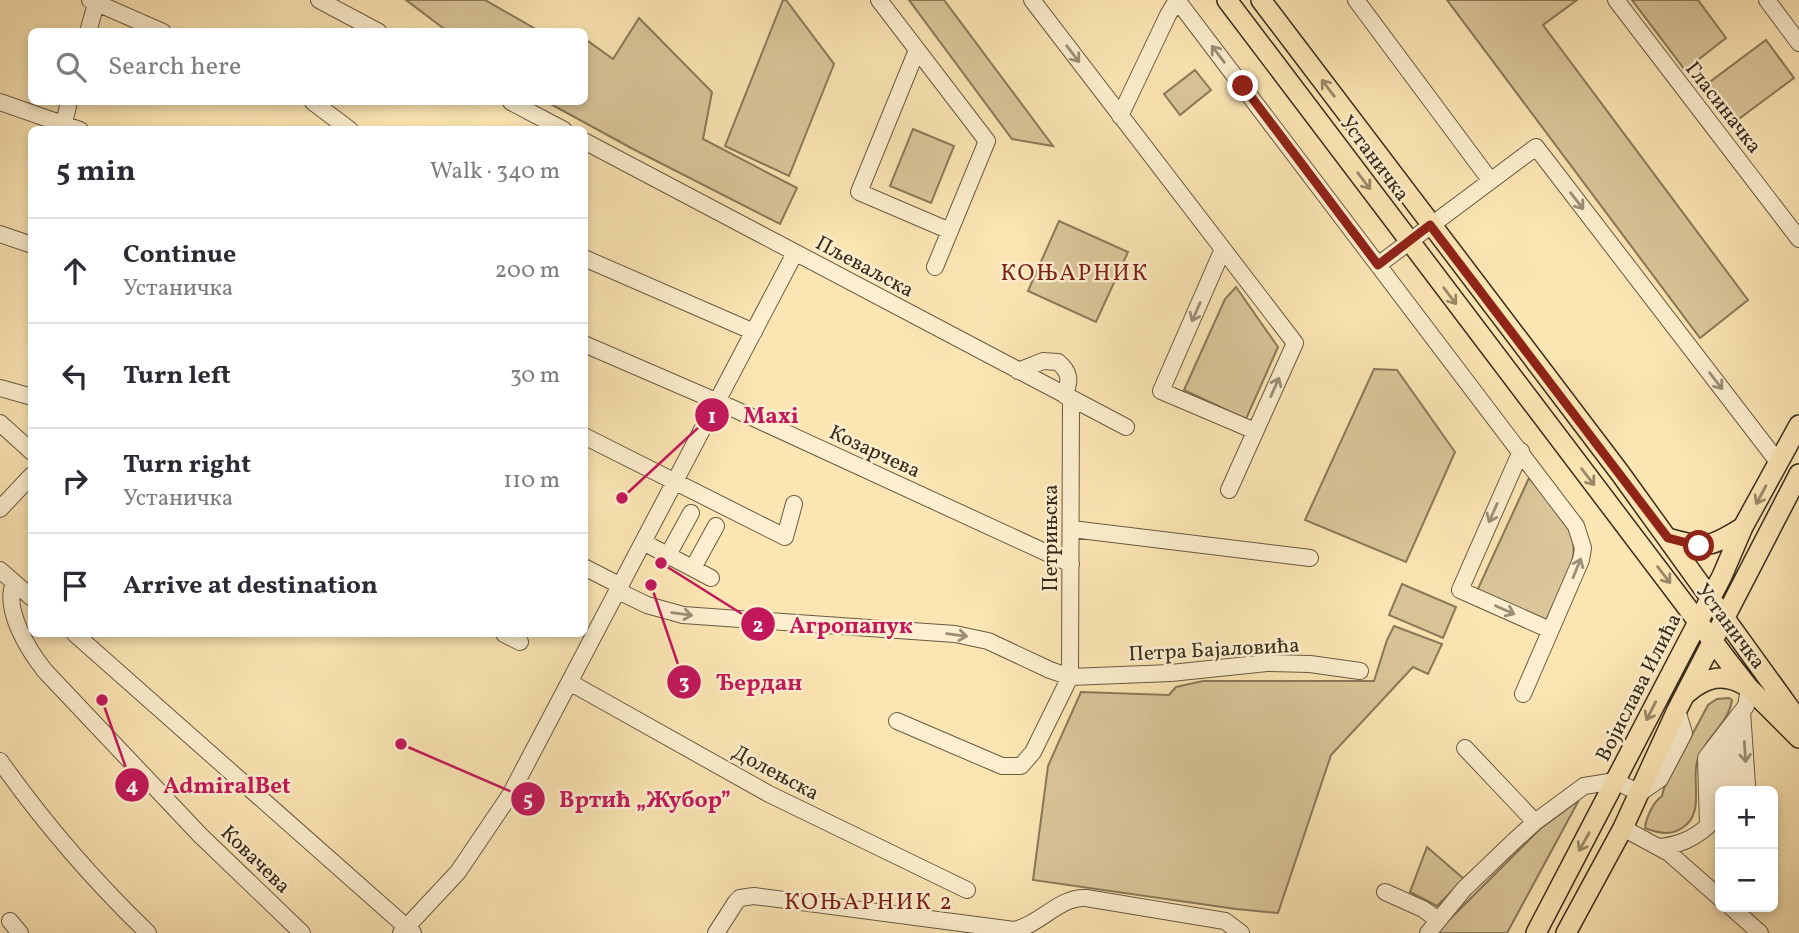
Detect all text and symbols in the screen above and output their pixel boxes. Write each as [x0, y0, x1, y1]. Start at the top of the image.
search box [28, 28, 588, 105]
one-way arrow [1066, 44, 1081, 63]
one-way arrow [1211, 46, 1226, 64]
icon: search [52, 48, 90, 86]
text: Search here [108, 49, 241, 85]
street label: Гласиначка [1678, 56, 1768, 160]
route end [1227, 70, 1258, 101]
one-way arrow [1320, 80, 1335, 98]
street label: Устаничка [1332, 110, 1416, 208]
text: 5 min [56, 151, 136, 193]
text: Walk · 340 m [430, 156, 560, 188]
one-way arrow [1357, 171, 1372, 190]
one-way arrow [1570, 191, 1585, 210]
street label: Пљеваљска [810, 229, 919, 305]
text: Continue [123, 237, 236, 273]
icon: ahead [56, 252, 94, 290]
text: 200 m [495, 255, 560, 287]
district label: КОЊАРНИК [1001, 258, 1149, 290]
text: Устаничка [123, 273, 233, 305]
one-way arrow [1443, 286, 1458, 304]
one-way arrow [1189, 300, 1202, 322]
icon: left [56, 357, 94, 395]
text: Turn left [123, 358, 231, 394]
text: 30 m [510, 360, 560, 392]
one-way arrow [1708, 372, 1723, 390]
one-way arrow [1269, 376, 1282, 398]
callout: Maxi [694, 393, 813, 437]
text: Maxi [743, 401, 799, 433]
text: 1 [708, 403, 716, 432]
street label: Козарчева [824, 419, 925, 486]
text: Turn right [123, 447, 251, 483]
icon: right [56, 462, 94, 500]
text: 110 m [503, 465, 560, 497]
one-way arrow [1581, 467, 1596, 486]
text: Устаничка [123, 483, 233, 515]
street label: Петрињска [1037, 484, 1066, 592]
one-way arrow [1753, 484, 1767, 504]
one-way arrow [1486, 502, 1499, 524]
route start [1683, 530, 1714, 561]
one-way arrow [1572, 558, 1585, 579]
one-way arrow [1657, 566, 1672, 584]
icon: arrive [56, 567, 94, 605]
text: Arrive at destination [123, 568, 378, 604]
street label: Устаничка [1688, 578, 1772, 676]
callout: Агропапук [741, 602, 927, 646]
one-way arrow [1494, 604, 1515, 617]
one-way arrow [670, 608, 693, 621]
street label: Војислава Илића [1589, 609, 1689, 767]
text: Агропапук [789, 611, 913, 643]
text: 2 [753, 612, 763, 641]
one-way arrow [945, 628, 968, 641]
street label: Петра Бајаловића [1128, 632, 1300, 669]
callout: Ђердан [667, 660, 816, 704]
text: Ђердан [716, 668, 802, 700]
text: 3 [679, 669, 689, 698]
one-way arrow [1644, 700, 1658, 721]
street label: Долењска [727, 738, 824, 808]
one-way arrow [1739, 741, 1752, 763]
callout: AdmiralBet [115, 763, 305, 807]
text: AdmiralBet [163, 771, 291, 803]
text: 4 [126, 772, 139, 801]
callout: Вртић „Жубор” [510, 777, 745, 821]
text: Вртић „Жубор” [559, 785, 731, 817]
text: 5 [523, 786, 533, 815]
map controls [1715, 786, 1778, 912]
button: + [1715, 786, 1778, 849]
street label: Ковачева [214, 819, 296, 901]
one-way arrow [1577, 831, 1590, 852]
button: − [1715, 849, 1778, 912]
district label: КОЊАРНИК 2 [784, 887, 954, 919]

